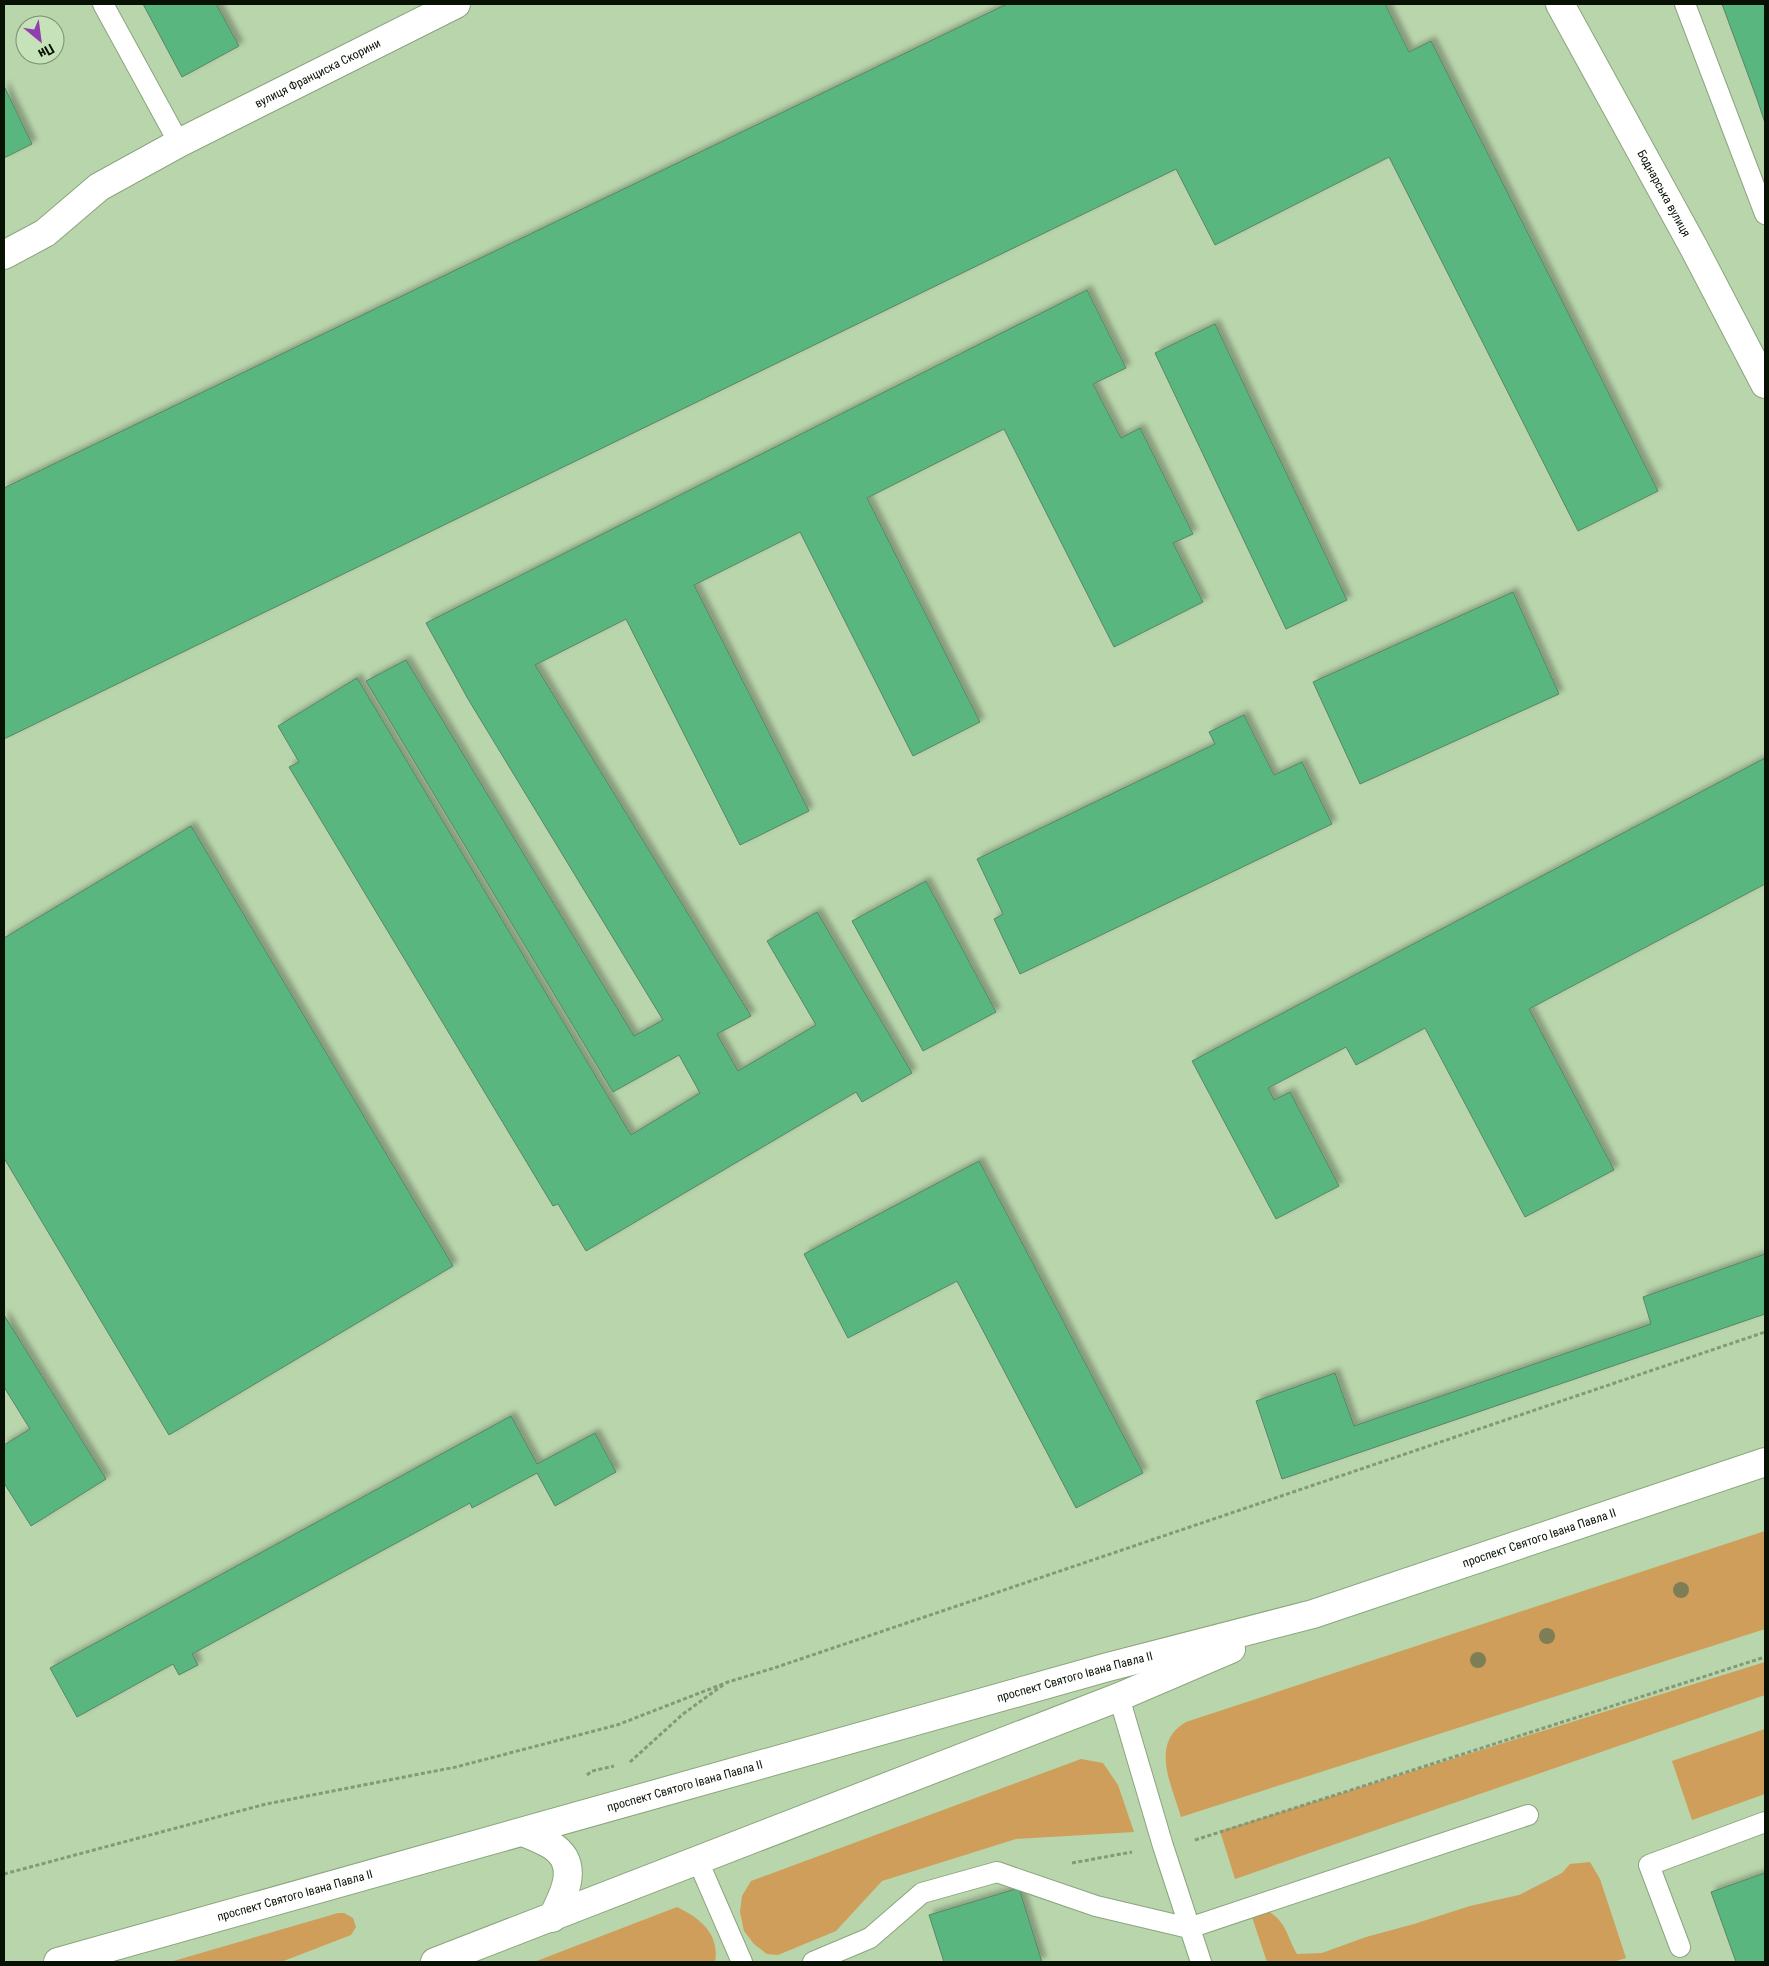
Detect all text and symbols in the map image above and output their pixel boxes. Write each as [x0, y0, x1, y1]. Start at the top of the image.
north arrow [15, 15, 65, 65]
street label: вулиця Франциска Скорини [253, 36, 383, 111]
text: Пн [36, 41, 57, 62]
street label: Боднарська вулиця [1634, 147, 1694, 239]
street label: проспект Святого Івана Павла II [1461, 1506, 1618, 1570]
street label: проспект Святого Івана Павла II [995, 1649, 1154, 1705]
street label: проспект Святого Івана Павла II [605, 1757, 764, 1814]
street label: проспект Святого Івана Павла II [215, 1867, 374, 1924]

